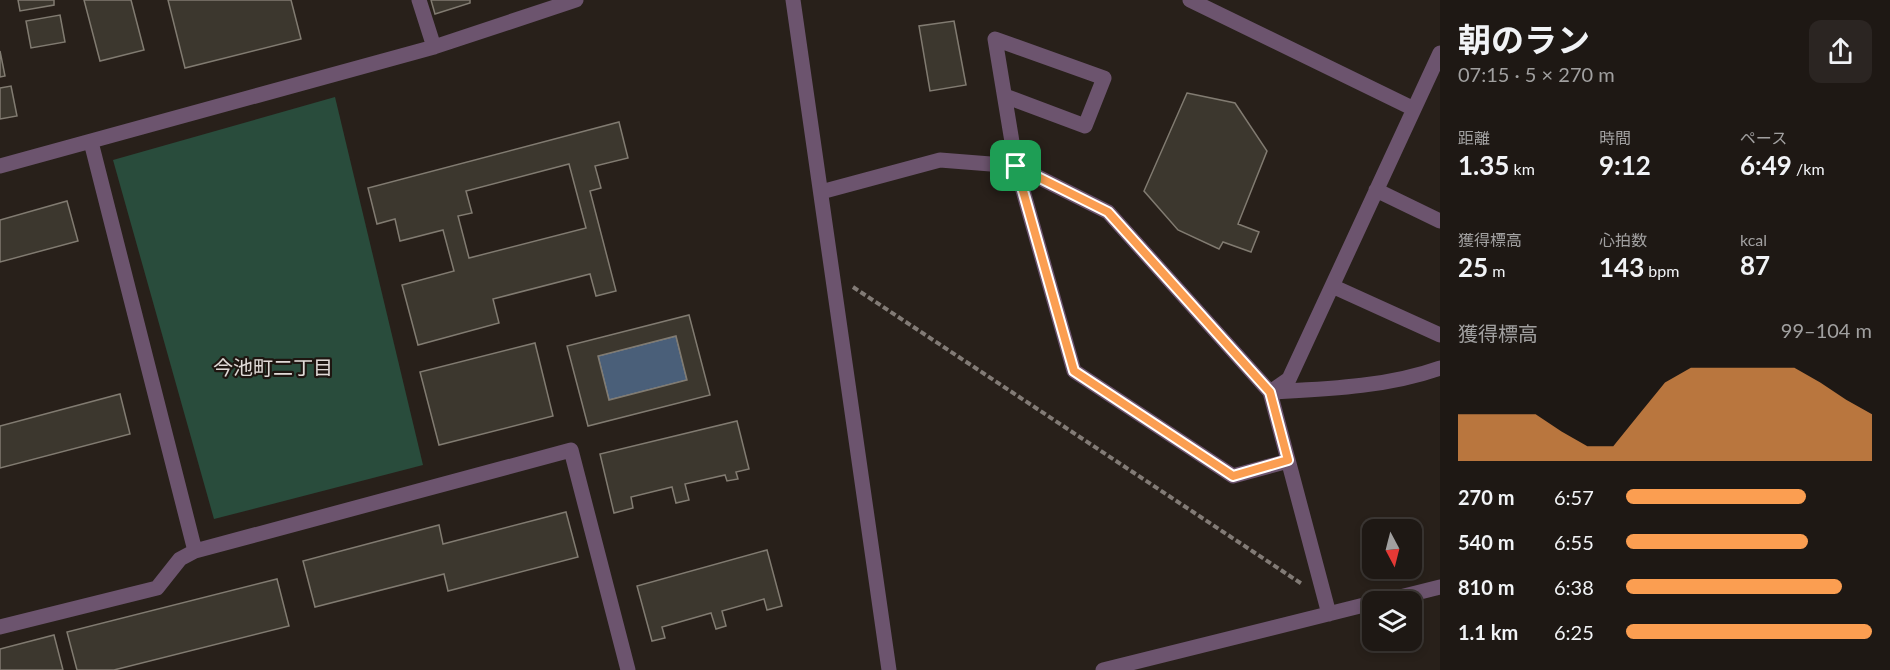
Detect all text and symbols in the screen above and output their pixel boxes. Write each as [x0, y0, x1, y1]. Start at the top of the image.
text: 朝のラン [1458, 19, 1590, 59]
button: share [1809, 20, 1872, 83]
text: 07:15 · 5 × 270 m [1458, 62, 1615, 86]
text: 距離 [1458, 128, 1490, 147]
text: 時間 [1599, 128, 1631, 147]
text: ペース [1740, 128, 1787, 147]
pin [990, 140, 1041, 191]
icon: arrive [999, 149, 1032, 182]
text: 1.35 [1458, 149, 1509, 181]
text: 9:12 [1599, 149, 1651, 181]
text: 6:49 [1740, 149, 1792, 181]
text: km [1509, 159, 1535, 178]
text: /km [1792, 159, 1825, 178]
text: 獲得標高 [1458, 230, 1522, 249]
text: 心拍数 [1599, 230, 1647, 249]
text: kcal [1740, 230, 1767, 249]
text: 87 [1740, 249, 1770, 281]
text: 25 [1458, 251, 1488, 283]
text: 143 [1599, 251, 1644, 283]
text: m [1488, 261, 1505, 280]
text: bpm [1644, 261, 1679, 280]
text: 99–104 m [1781, 318, 1872, 342]
text: 獲得標高 [1458, 321, 1538, 345]
district label: 今池町二丁目 [213, 355, 333, 379]
text: 270 m [1458, 485, 1514, 509]
text: 6:57 [1554, 485, 1594, 509]
north arrow [1362, 519, 1422, 579]
map controls [1362, 519, 1422, 651]
text: 540 m [1458, 530, 1514, 554]
text: 6:55 [1554, 530, 1594, 554]
text: 810 m [1458, 575, 1514, 599]
text: 6:38 [1554, 575, 1594, 599]
button: layers [1362, 591, 1422, 651]
text: 1.1 km [1458, 620, 1518, 644]
text: 6:25 [1554, 620, 1594, 644]

